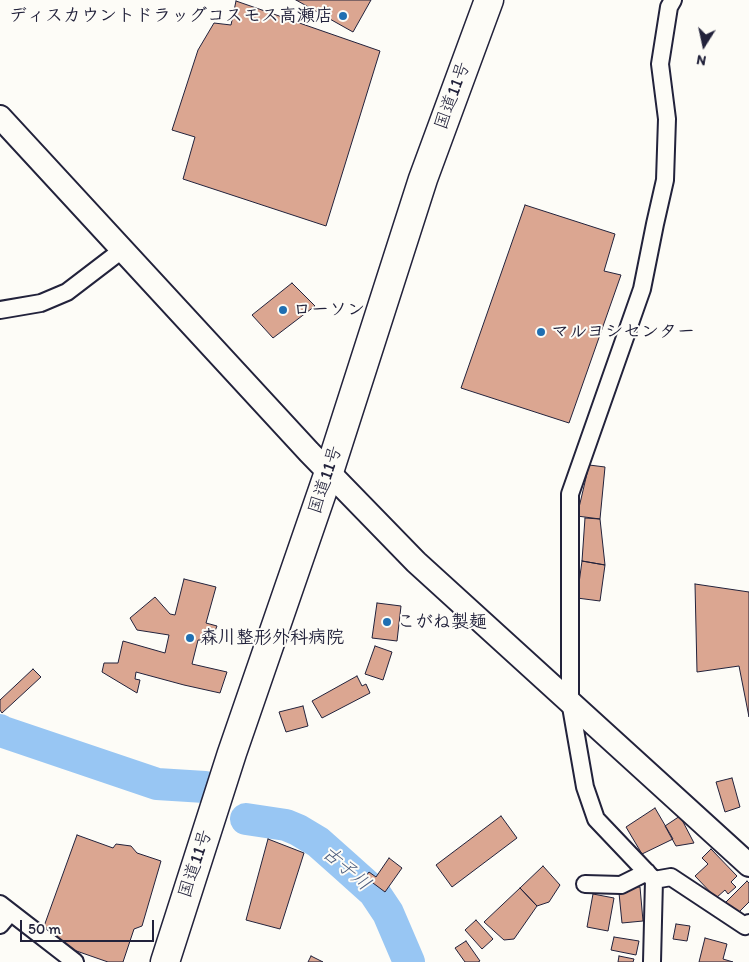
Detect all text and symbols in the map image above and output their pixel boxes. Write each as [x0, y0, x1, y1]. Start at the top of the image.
place label: ディスカウントドラッグコスモス高瀬店 [9, 5, 333, 27]
marker: ディスカウントドラッグコスモス高瀬店 [337, 10, 349, 22]
north arrow [679, 20, 729, 70]
text: N [695, 51, 707, 69]
street label: 国道11号 [431, 59, 475, 133]
place label: ローソン [293, 299, 365, 321]
marker: ローソン [277, 304, 289, 316]
place label: マルヨシセンター [551, 321, 695, 343]
marker: マルヨシセンター [535, 326, 547, 338]
street label: 国道11号 [305, 443, 347, 517]
place label: こがね製麺 [397, 611, 487, 633]
marker: こがね製麺 [381, 616, 393, 628]
place label: 森川整形外科病院 [200, 627, 344, 649]
marker: 森川整形外科病院 [184, 632, 196, 644]
street label: 国道11号 [175, 827, 217, 901]
water label: 古子川 [317, 842, 375, 896]
scale bar [22, 910, 156, 942]
text: 50 m [28, 920, 61, 938]

